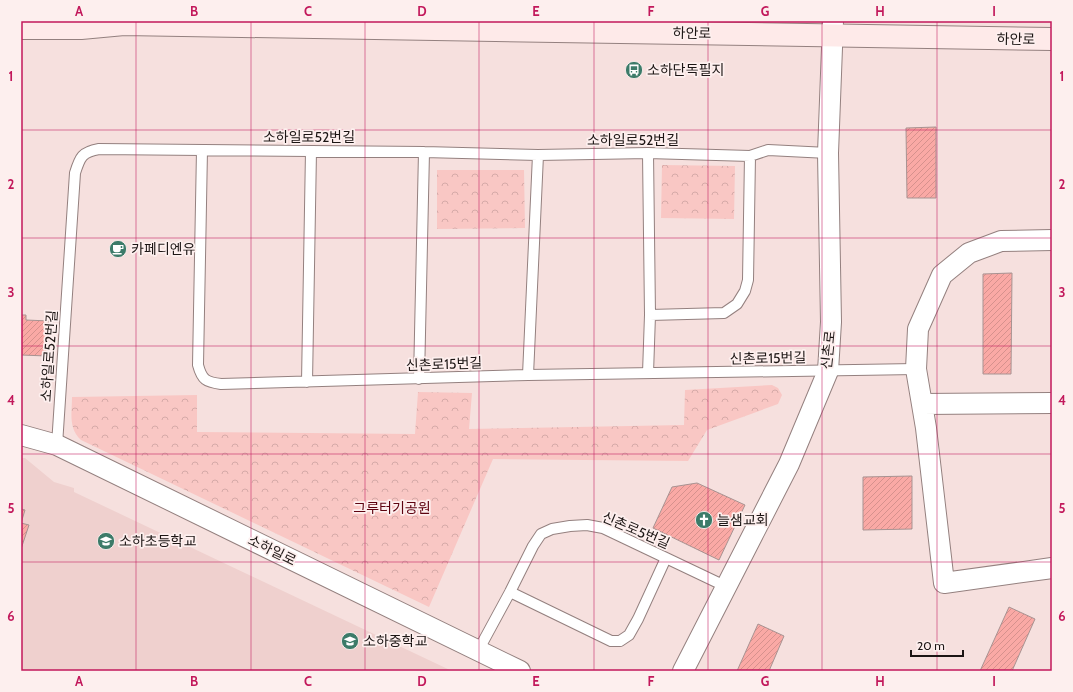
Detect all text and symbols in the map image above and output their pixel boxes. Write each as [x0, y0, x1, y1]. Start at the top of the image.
text: A [75, 3, 84, 19]
text: B [190, 3, 198, 19]
text: C [304, 3, 312, 19]
text: D [417, 3, 427, 19]
text: E [532, 3, 540, 19]
text: F [648, 3, 655, 19]
text: G [761, 3, 770, 19]
text: H [875, 3, 885, 19]
text: I [992, 3, 996, 19]
street label: 하안로 [673, 24, 712, 42]
street label: 하안로 [997, 30, 1036, 48]
bus stop icon: 소하단독필지 [624, 60, 644, 80]
place label: 소하단독필지 [647, 61, 724, 79]
text: 1 [9, 68, 13, 84]
text: 1 [1060, 68, 1064, 84]
street label: 소하일로52번길 [263, 128, 355, 146]
street label: 소하일로52번길 [587, 131, 679, 149]
text: 2 [8, 176, 15, 192]
text: 2 [1059, 176, 1066, 192]
cafe icon: 카페디엔유 [108, 239, 128, 259]
place label: 카페디엔유 [131, 240, 196, 258]
text: 3 [7, 284, 15, 300]
text: 3 [1058, 284, 1066, 300]
street label: 소하일로52번길 [37, 309, 61, 403]
street label: 신촌로 [817, 330, 839, 370]
street label: 신촌로15번길 [730, 348, 806, 368]
street label: 신촌로15번길 [405, 354, 483, 374]
text: 4 [7, 392, 15, 408]
text: 4 [1058, 392, 1066, 408]
park label: 그루터기공원 [353, 499, 431, 517]
text: 5 [8, 500, 15, 516]
text: 5 [1059, 500, 1066, 516]
street label: 신촌로5번길 [599, 508, 673, 552]
church icon: 늘샘교회 [694, 510, 714, 530]
place label: 늘샘교회 [717, 511, 769, 529]
school or university icon: 소하초등학교 [96, 531, 116, 551]
street label: 소하일로 [245, 531, 299, 569]
place label: 소하초등학교 [119, 532, 196, 550]
text: 6 [7, 608, 15, 624]
text: 6 [1058, 608, 1066, 624]
school or university icon: 소하중학교 [340, 631, 360, 651]
place label: 소하중학교 [363, 632, 428, 650]
scale bar [911, 632, 963, 658]
text: 20 m [917, 638, 945, 653]
text: A [75, 673, 84, 689]
text: B [190, 673, 198, 689]
text: C [304, 673, 312, 689]
text: D [417, 673, 427, 689]
text: E [532, 673, 540, 689]
text: F [648, 673, 655, 689]
text: G [761, 673, 770, 689]
text: H [875, 673, 885, 689]
text: I [992, 673, 996, 689]

